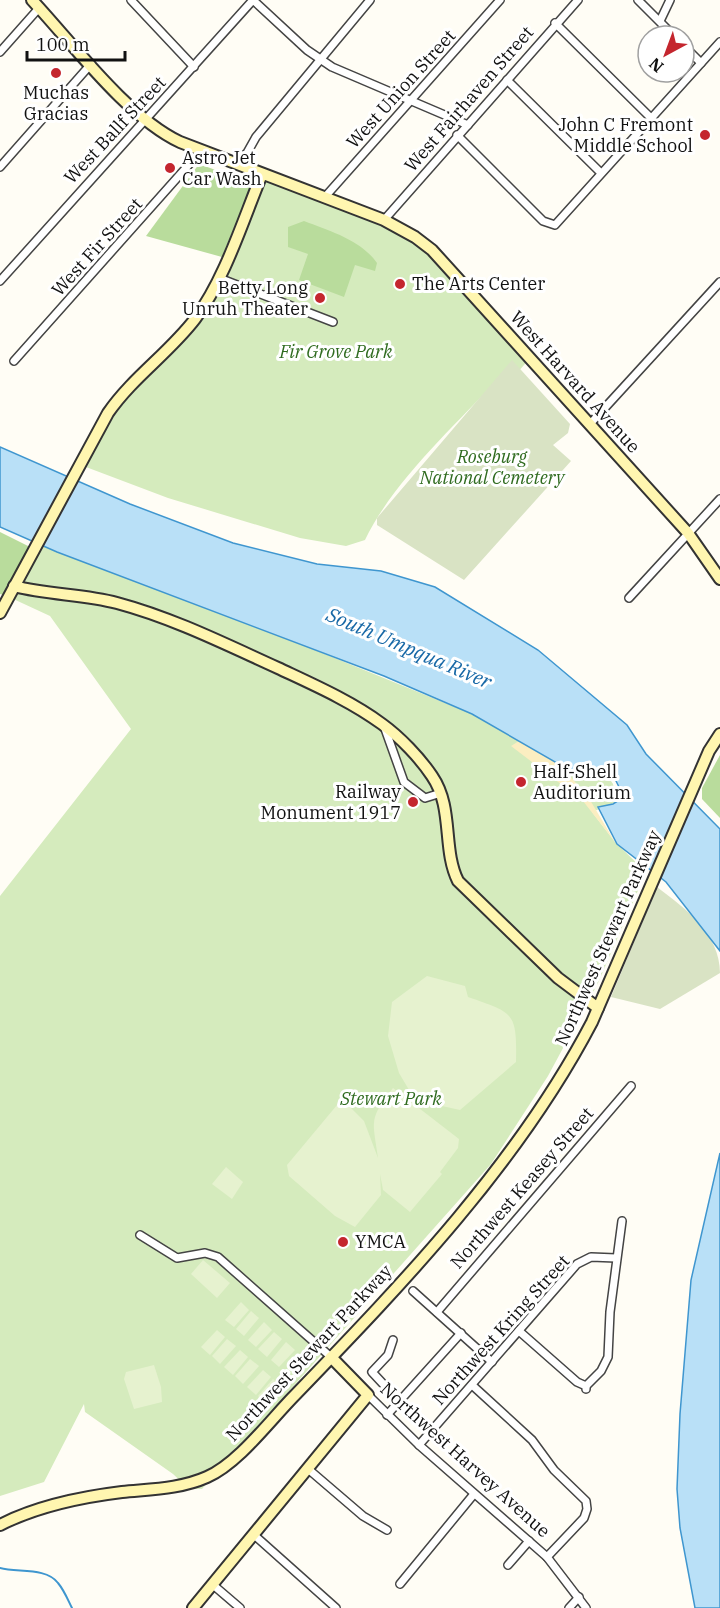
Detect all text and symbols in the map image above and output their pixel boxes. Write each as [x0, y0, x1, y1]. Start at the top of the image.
street label: West Fairhaven Street [399, 21, 538, 176]
scale bar [27, 24, 124, 62]
street label: West Union Street [341, 24, 460, 153]
north arrow [636, 24, 696, 84]
text: 100 m [36, 33, 90, 56]
text: N [645, 54, 667, 77]
marker: Muchas Gracias [49, 66, 63, 80]
street label: West Ballf Street [59, 71, 170, 188]
place label: Muchas Gracias [23, 81, 89, 125]
place label: John C Fremont Middle School [558, 113, 693, 157]
marker: John C Fremont Middle School [698, 128, 712, 142]
place label: Astro Jet Car Wash [182, 146, 262, 190]
marker: Astro Jet Car Wash [163, 161, 177, 175]
street label: West Fir Street [46, 193, 147, 301]
place label: The Arts Center [412, 272, 545, 295]
place label: Betty Long Unruh Theater [182, 276, 308, 320]
marker: The Arts Center [393, 277, 407, 291]
marker: Betty Long Unruh Theater [313, 291, 327, 305]
street label: West Harvard Avenue [505, 306, 645, 458]
park label: Fir Grove Park [278, 340, 393, 363]
park label: Roseburg National Cemetery [419, 445, 566, 489]
water label: South Umpqua River [321, 600, 497, 695]
place label: Half-Shell Auditorium [533, 760, 631, 804]
marker: Half-Shell Auditorium [514, 775, 528, 789]
place label: Railway Monument 1917 [260, 780, 401, 824]
marker: Railway Monument 1917 [406, 795, 420, 809]
street label: Northwest Stewart Parkway [550, 826, 666, 1049]
park label: Stewart Park [339, 1087, 442, 1110]
street label: Northwest Keasey Street [445, 1102, 598, 1273]
place label: YMCA [355, 1230, 407, 1253]
marker: YMCA [336, 1235, 350, 1249]
street label: Northwest Kring Street [427, 1250, 574, 1410]
street label: Northwest Stewart Parkway [221, 1259, 397, 1446]
street label: Northwest Harvey Avenue [376, 1377, 555, 1542]

